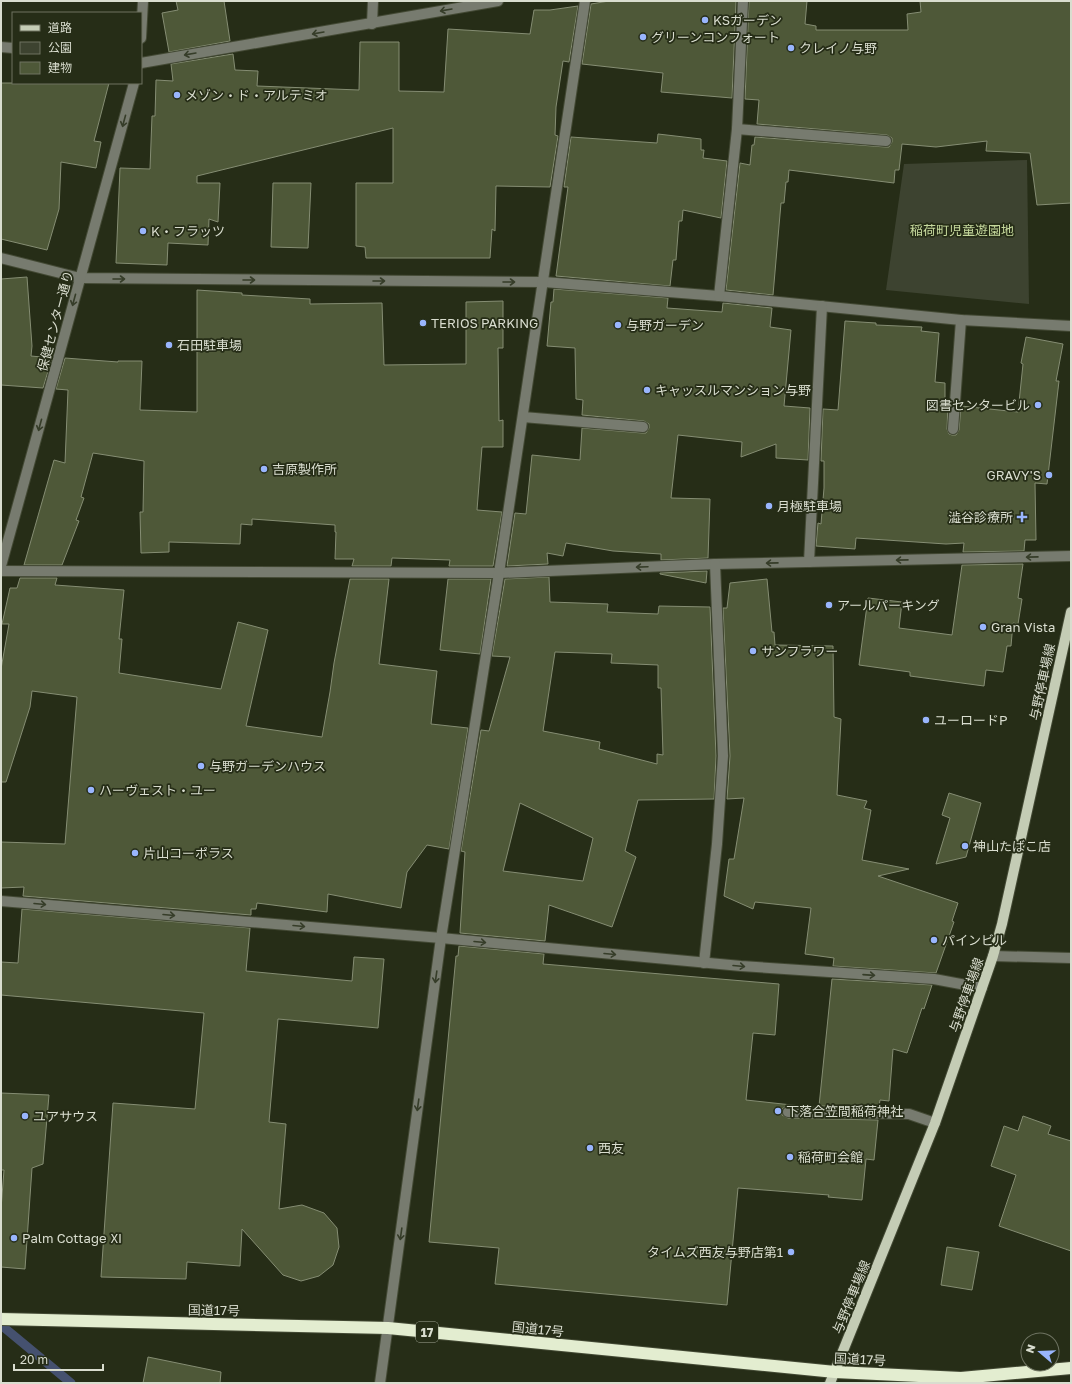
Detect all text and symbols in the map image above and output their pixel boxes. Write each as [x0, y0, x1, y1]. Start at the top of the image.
one-way arrow [440, 7, 453, 15]
legend [12, 12, 142, 84]
place label: KSガーデン [713, 12, 782, 28]
marker: KSガーデン [700, 15, 710, 25]
text: 道路 [48, 20, 72, 35]
one-way arrow [312, 29, 325, 37]
place label: グリーンコンフォート [651, 29, 780, 45]
marker: グリーンコンフォート [638, 32, 648, 42]
text: 公園 [48, 40, 72, 55]
place label: クレイノ与野 [799, 40, 877, 56]
marker: クレイノ与野 [786, 43, 796, 53]
one-way arrow [184, 51, 197, 59]
text: 建物 [48, 60, 72, 75]
place label: メゾン・ド・アルテミオ [185, 87, 328, 103]
marker: メゾン・ド・アルテミオ [172, 90, 182, 100]
one-way arrow [119, 114, 127, 127]
park label: 稲荷町児童遊園地 [910, 222, 1014, 238]
place label: K・フラッツ [151, 223, 225, 239]
marker: K・フラッツ [138, 226, 148, 236]
street label: 保健センター通り [34, 269, 76, 373]
one-way arrow [112, 275, 125, 283]
one-way arrow [242, 276, 255, 284]
one-way arrow [372, 277, 385, 285]
one-way arrow [502, 278, 515, 286]
one-way arrow [70, 293, 78, 306]
place label: TERIOS PARKING [431, 315, 538, 331]
place label: 与野ガーデン [626, 317, 704, 333]
marker: TERIOS PARKING [418, 318, 428, 328]
marker: 与野ガーデン [613, 320, 623, 330]
place label: 石田駐車場 [177, 337, 242, 353]
marker: 石田駐車場 [164, 340, 174, 350]
place label: キャッスルマンション与野 [655, 382, 811, 398]
marker: キャッスルマンション与野 [642, 385, 652, 395]
place label: 図書センタービル [926, 397, 1030, 413]
marker: 図書センタービル [1033, 400, 1043, 410]
one-way arrow [36, 419, 43, 432]
place label: 吉原製作所 [272, 461, 337, 477]
marker: 吉原製作所 [259, 464, 269, 474]
place label: GRAVY'S [987, 467, 1041, 483]
marker: GRAVY'S [1044, 470, 1054, 480]
place label: 月極駐車場 [777, 498, 842, 514]
marker: 月極駐車場 [764, 501, 774, 511]
place label: 澁谷診療所 [948, 509, 1013, 525]
marker: 澁谷診療所 [1016, 511, 1028, 523]
one-way arrow [1026, 553, 1039, 561]
one-way arrow [896, 556, 909, 564]
one-way arrow [766, 559, 779, 567]
one-way arrow [636, 563, 649, 571]
place label: アールパーキング [837, 597, 940, 613]
marker: アールパーキング [824, 600, 834, 610]
place label: Gran Vista [991, 619, 1055, 635]
marker: Gran Vista [978, 622, 988, 632]
street label: 与野停車場線 [1026, 642, 1058, 722]
place label: サンフラワー [761, 643, 839, 659]
marker: サンフラワー [748, 646, 758, 656]
place label: ユーロードP [934, 712, 1008, 728]
marker: ユーロードP [921, 715, 931, 725]
place label: 与野ガーデンハウス [209, 758, 326, 774]
marker: 与野ガーデンハウス [196, 761, 206, 771]
place label: ハーヴェスト・ユー [99, 782, 216, 798]
marker: ハーヴェスト・ユー [86, 785, 96, 795]
place label: 神山たばこ店 [973, 838, 1051, 854]
marker: 神山たばこ店 [960, 841, 970, 851]
place label: 片山コーポラス [143, 845, 234, 861]
marker: 片山コーポラス [130, 848, 140, 858]
one-way arrow [33, 901, 46, 908]
one-way arrow [162, 911, 175, 919]
one-way arrow [292, 922, 305, 929]
place label: パインビル [942, 932, 1007, 948]
marker: パインビル [929, 935, 939, 945]
one-way arrow [473, 938, 486, 945]
one-way arrow [603, 950, 616, 957]
street label: 与野停車場線 [946, 956, 986, 1034]
one-way arrow [732, 962, 745, 969]
one-way arrow [432, 970, 440, 983]
one-way arrow [862, 971, 875, 978]
one-way arrow [415, 1098, 422, 1111]
place label: 下落合笠間稲荷神社 [786, 1103, 903, 1119]
marker: 下落合笠間稲荷神社 [773, 1106, 783, 1116]
place label: ユアサウス [33, 1108, 98, 1124]
marker: ユアサウス [20, 1111, 30, 1121]
place label: 西友 [598, 1140, 624, 1156]
marker: 西友 [585, 1143, 595, 1153]
place label: 稲荷町会館 [798, 1149, 863, 1165]
marker: 稲荷町会館 [785, 1152, 795, 1162]
one-way arrow [397, 1227, 405, 1240]
place label: Palm Cottage Ⅺ [22, 1230, 123, 1246]
marker: Palm Cottage Ⅺ [9, 1233, 19, 1243]
place label: タイムズ西友与野店第1 [647, 1244, 783, 1260]
marker: タイムズ西友与野店第1 [786, 1247, 796, 1257]
street label: 与野停車場線 [829, 1258, 873, 1336]
street label: 国道17号 [188, 1302, 240, 1318]
street label: 国道17号 [511, 1318, 565, 1340]
road number: 17 [416, 1322, 438, 1342]
north arrow [1020, 1332, 1060, 1372]
text: N [1023, 1343, 1038, 1355]
scale bar [14, 1346, 103, 1372]
street label: 国道17号 [834, 1350, 886, 1368]
text: 20 m [20, 1352, 48, 1367]

